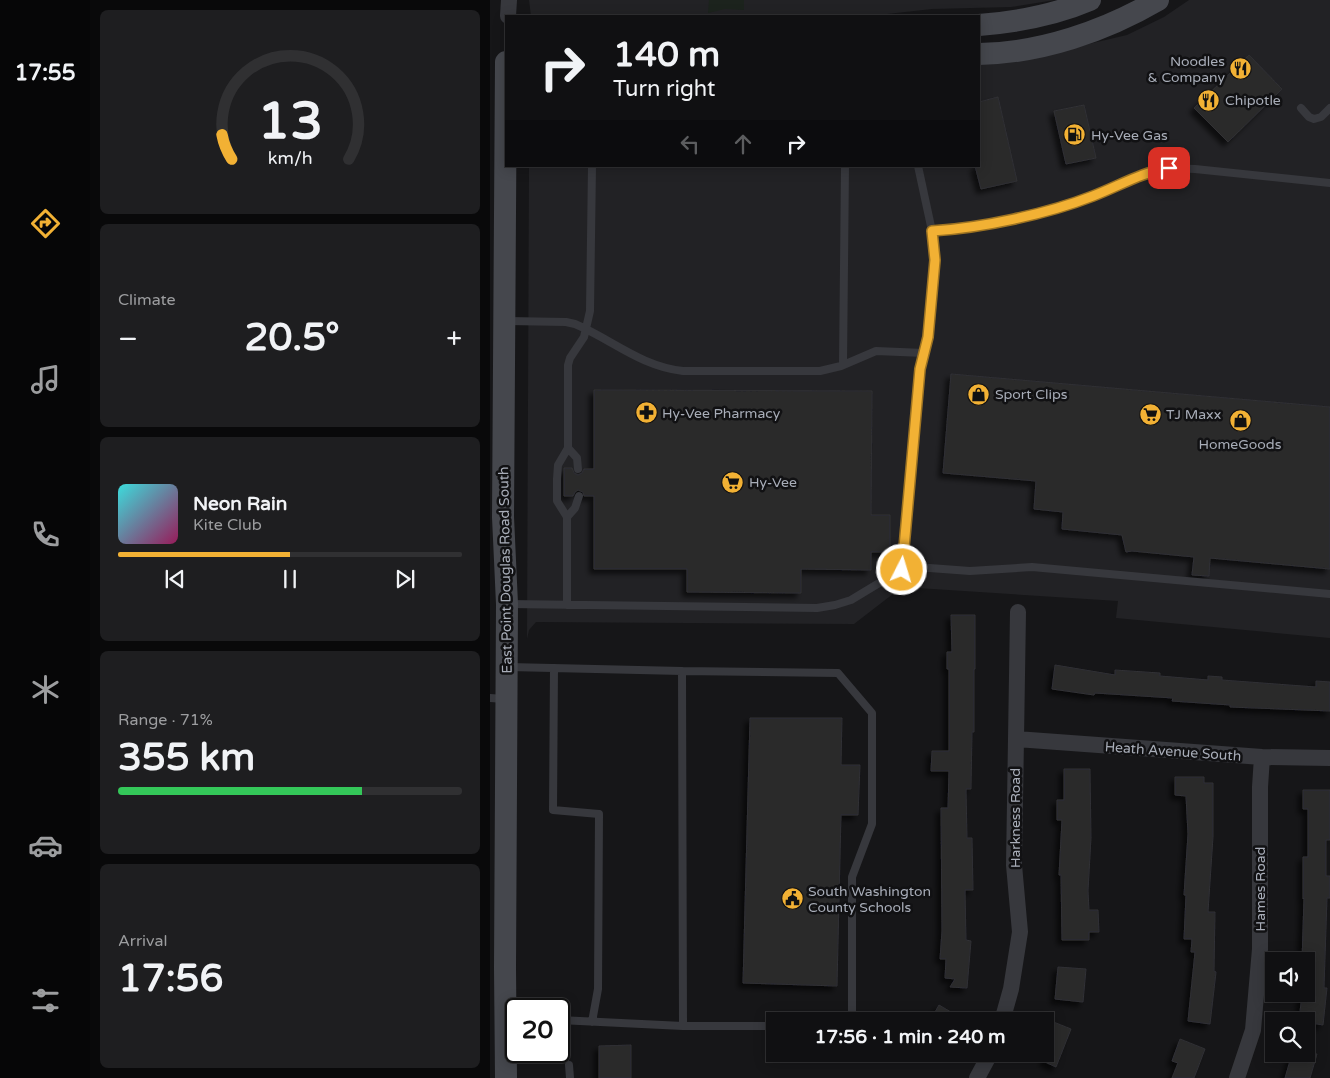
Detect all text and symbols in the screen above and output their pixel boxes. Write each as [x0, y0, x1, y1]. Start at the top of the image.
text: 140 m [613, 34, 720, 76]
icon: right [530, 35, 595, 100]
place label: Noodles & Company [1148, 53, 1225, 86]
restaurant icon: Noodles & Company [1229, 57, 1253, 81]
text: 17:55 [15, 60, 75, 86]
text: Turn right [613, 76, 715, 102]
restaurant icon: Chipotle [1197, 88, 1221, 112]
text: 13 [257, 90, 323, 153]
place label: Chipotle [1225, 92, 1281, 109]
fuel station icon: Hy-Vee Gas [1063, 123, 1087, 147]
place label: Hy-Vee Gas [1091, 127, 1168, 144]
icon: left [676, 130, 704, 158]
icon: ahead [729, 130, 757, 158]
icon: right [782, 130, 810, 158]
pin [1148, 147, 1190, 189]
text: km/h [268, 148, 312, 169]
icon: arrive [1155, 154, 1183, 182]
icon: directions [28, 206, 63, 241]
text: Climate [118, 290, 176, 310]
text: 20.5° [245, 315, 340, 361]
text: − [118, 322, 138, 356]
text: + [446, 322, 462, 356]
icon: music [28, 362, 63, 397]
shop icon: Sport Clips [967, 382, 991, 406]
place label: Sport Clips [995, 386, 1068, 403]
pharmacy icon: Hy-Vee Pharmacy [634, 401, 658, 425]
supermarket icon: TJ Maxx [1138, 402, 1162, 426]
place label: Hy-Vee Pharmacy [662, 405, 781, 422]
place label: TJ Maxx [1166, 406, 1221, 423]
shop icon: HomeGoods [1228, 409, 1252, 433]
place label: HomeGoods [1199, 436, 1282, 453]
street label: East Point Douglas Road South [495, 466, 516, 674]
supermarket icon: Hy-Vee [721, 470, 745, 494]
place label: Hy-Vee [749, 474, 797, 491]
text: Neon Rain [193, 493, 287, 515]
text: Kite Club [193, 515, 262, 535]
icon: phone [28, 517, 63, 552]
position arrow [875, 543, 927, 595]
icon: previous [161, 565, 189, 593]
icon: pause [276, 565, 304, 593]
icon: next [391, 565, 419, 593]
icon: climate [28, 672, 63, 707]
text: Range · 71% [118, 710, 213, 730]
text: 355 km [118, 735, 255, 781]
street label: Heath Avenue South [1104, 738, 1242, 765]
street label: Harkness Road [1007, 768, 1024, 868]
icon: car [28, 828, 63, 863]
street label: Hames Road [1252, 847, 1269, 931]
place label: South Washington County Schools [808, 883, 931, 916]
public building icon: South Washington County Schools [780, 887, 804, 911]
text: Arrival [118, 931, 167, 951]
map controls [1265, 952, 1315, 1062]
button: sound [1265, 952, 1315, 1002]
text: 17:56 [118, 956, 223, 1002]
icon: filters [28, 983, 63, 1018]
speed limit sign: 20 [505, 998, 570, 1063]
button: search [1265, 1012, 1315, 1062]
text: 17:56 · 1 min · 240 m [814, 1026, 1006, 1048]

